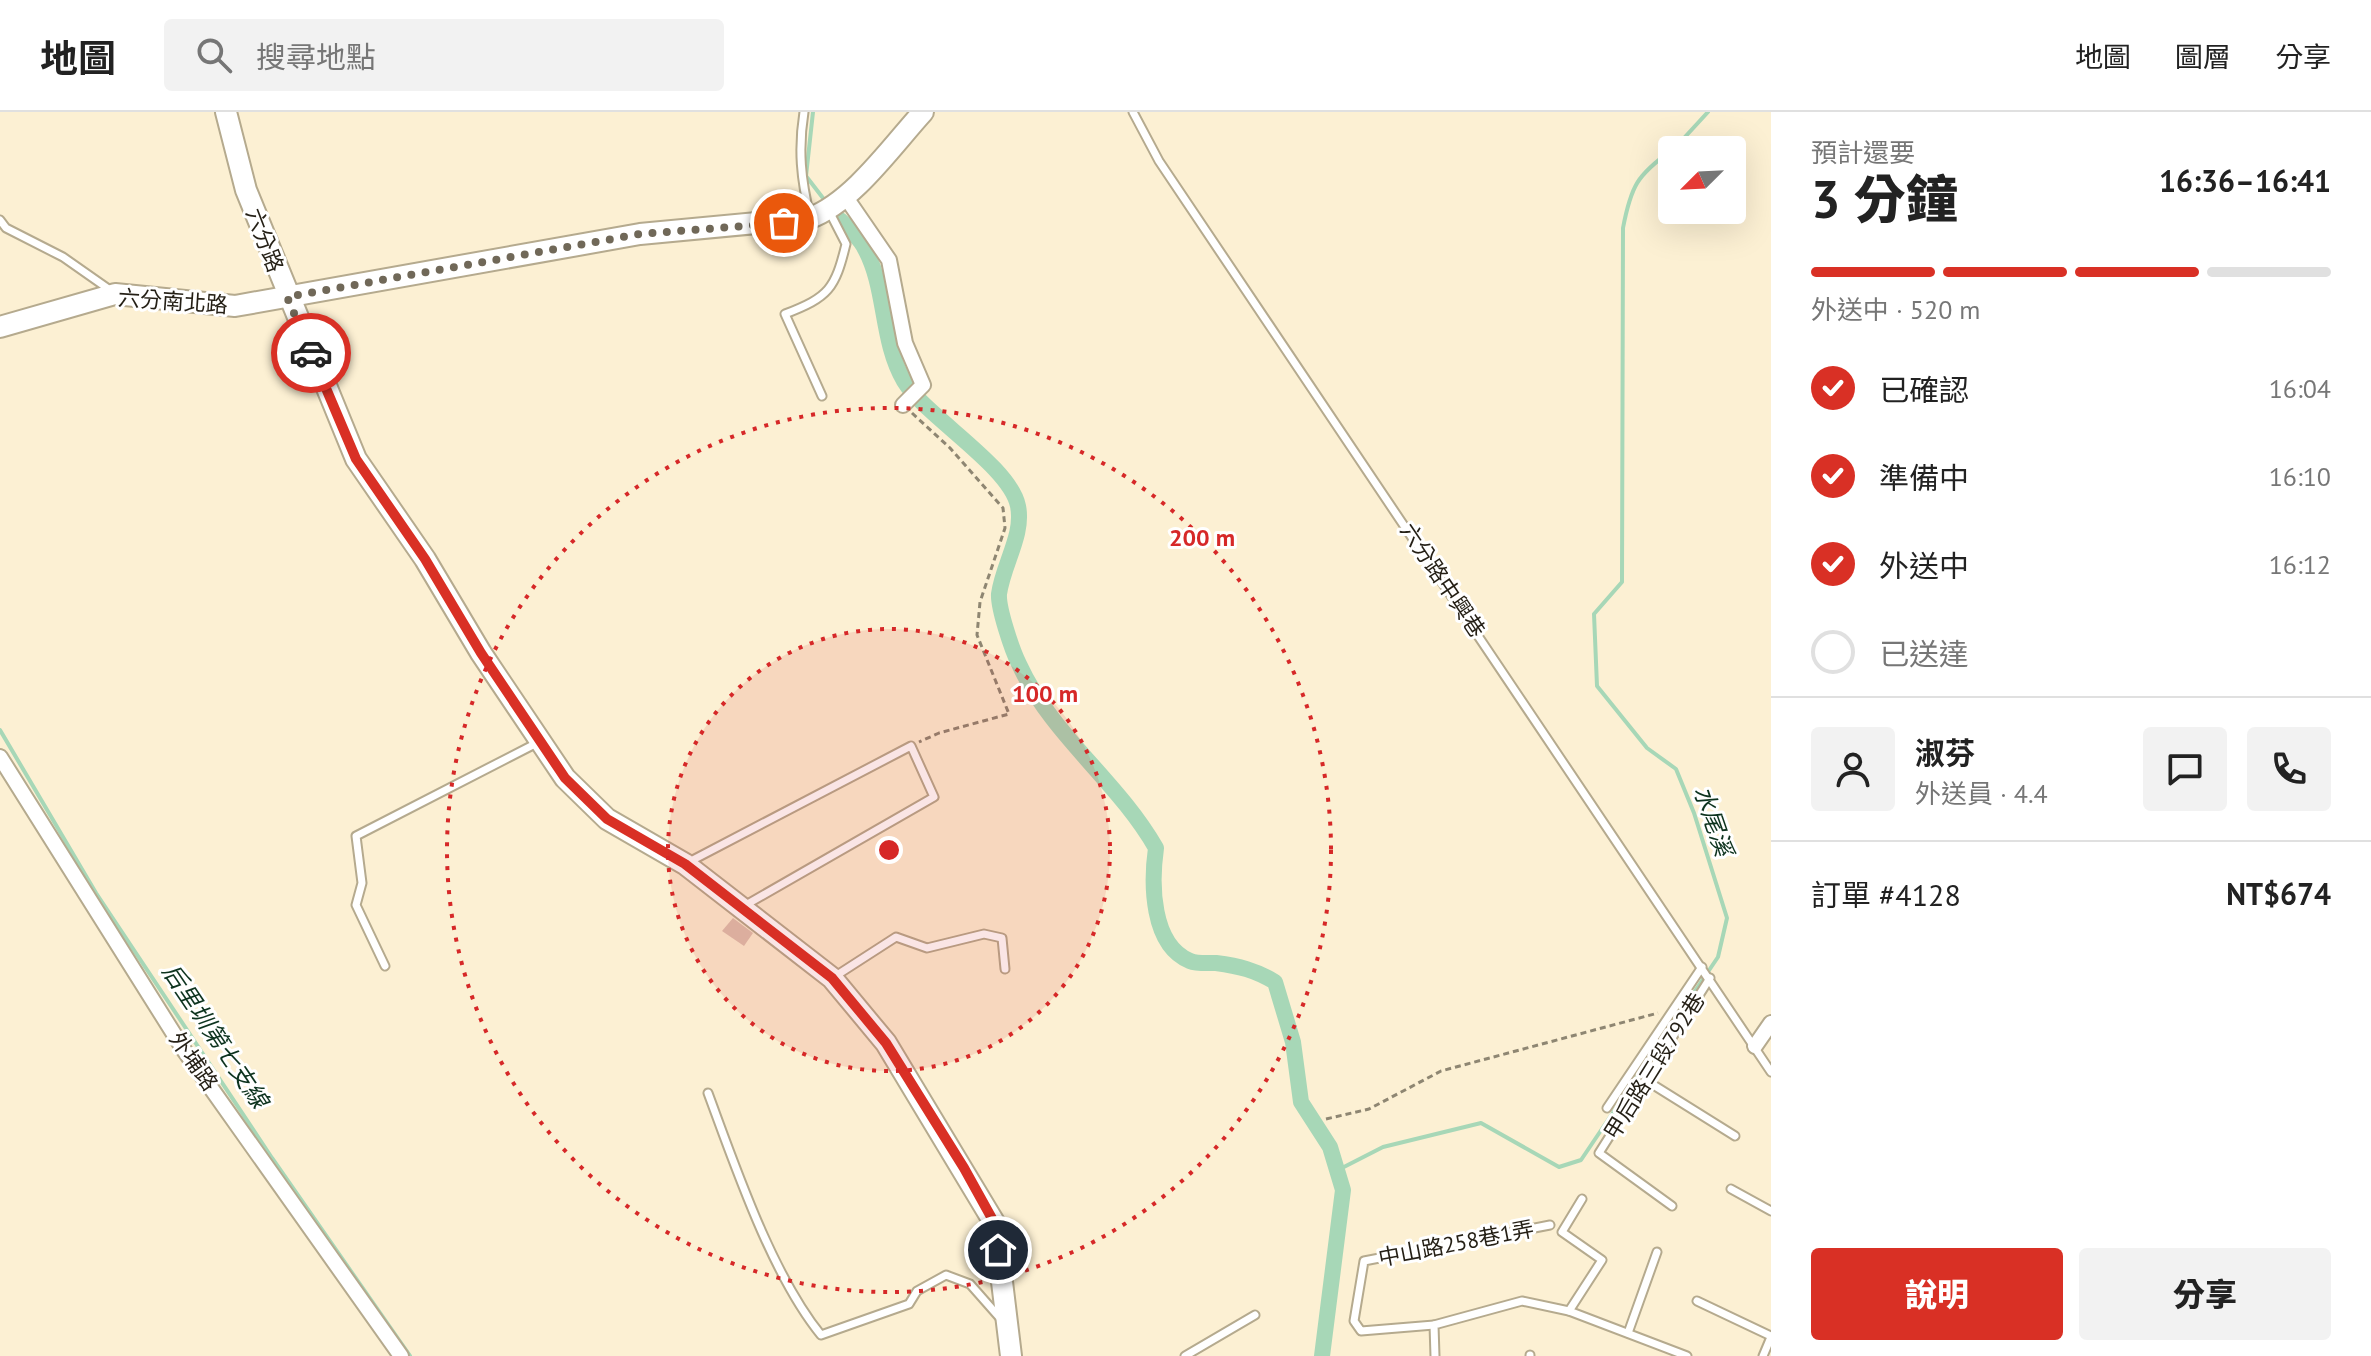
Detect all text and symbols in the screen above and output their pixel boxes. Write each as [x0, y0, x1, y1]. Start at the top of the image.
search box [164, 19, 724, 91]
text: 地圖 [40, 33, 116, 82]
icon: search [192, 33, 236, 77]
text: 搜尋地點 [256, 37, 376, 76]
text: 地圖 [2075, 38, 2131, 75]
text: 圖層 [2175, 38, 2231, 75]
text: 分享 [2275, 38, 2331, 75]
north arrow [1658, 136, 1746, 224]
map controls [1658, 136, 1746, 224]
text: 預計還要 [1811, 136, 1915, 169]
text: 16:36–16:41 [2159, 161, 2331, 200]
text: 3 分鐘 [1811, 165, 1958, 232]
pin [750, 189, 818, 257]
icon: bag [762, 201, 806, 245]
street label: 六分路 [240, 204, 290, 276]
street label: 六分南北路 [117, 283, 229, 319]
text: 外送中 · 520 m [1811, 293, 1980, 326]
courier [271, 313, 351, 393]
icon: car [289, 331, 333, 375]
icon: check [1811, 366, 1855, 410]
text: 已確認 [1879, 370, 1969, 409]
text: 16:04 [2269, 372, 2331, 405]
icon: check [1811, 454, 1855, 498]
text: 準備中 [1879, 458, 1969, 497]
text: 16:10 [2269, 460, 2331, 493]
street label: 六分路中興巷 [1394, 517, 1492, 643]
text: 200 m [1169, 522, 1235, 553]
icon: check [1811, 542, 1855, 586]
text: 外送中 [1879, 546, 1969, 585]
text: 16:12 [2269, 548, 2331, 581]
text: 已送達 [1879, 634, 1969, 673]
text: 100 m [1012, 678, 1078, 709]
button: person [1811, 727, 1895, 811]
button: chat [2143, 727, 2227, 811]
button: phone [2247, 727, 2331, 811]
text: 淑芬 [1915, 733, 1975, 772]
text: 外送員 · 4.4 [1915, 777, 2048, 810]
water label: 水尾溪 [1687, 782, 1741, 863]
centre of rings [875, 836, 903, 864]
text: NT$674 [2226, 874, 2331, 913]
text: 訂單 #4128 [1811, 875, 1961, 914]
water label: 后里圳第七支線 [156, 957, 277, 1117]
street label: 甲后路三段792巷 [1598, 987, 1710, 1145]
street label: 外埔路 [164, 1026, 224, 1096]
street label: 中山路258巷1弄 [1376, 1214, 1536, 1272]
pin [964, 1216, 1032, 1284]
icon: home [976, 1228, 1020, 1272]
button: 說明 [1811, 1248, 2063, 1340]
button: 分享 [2079, 1248, 2331, 1340]

